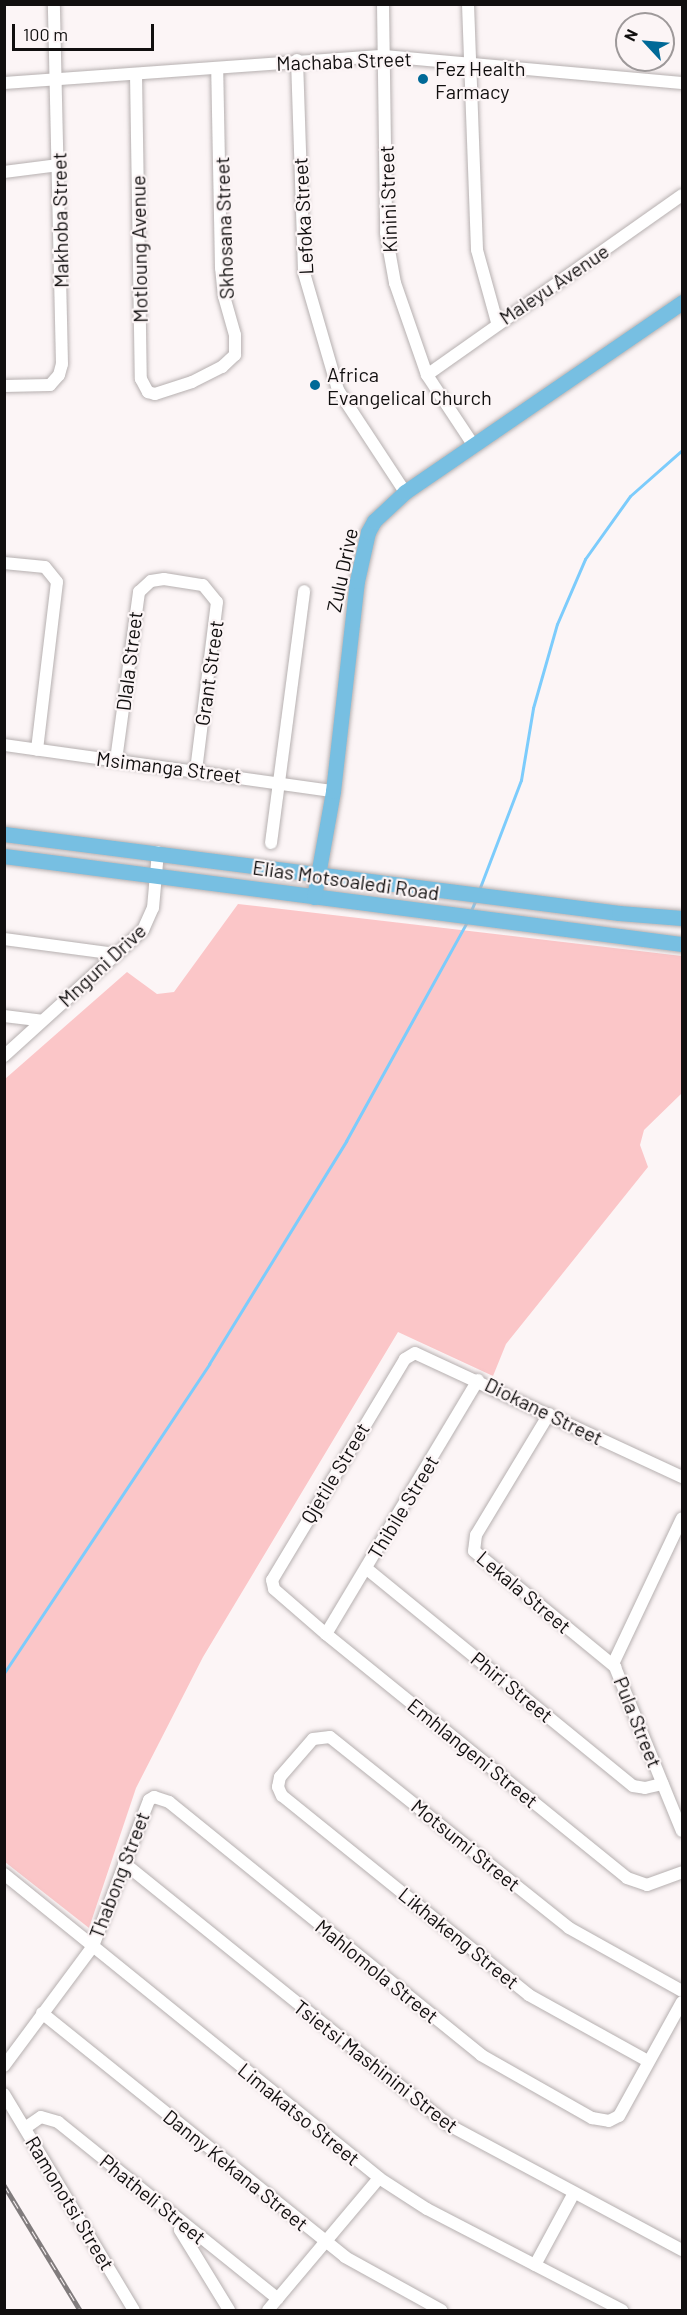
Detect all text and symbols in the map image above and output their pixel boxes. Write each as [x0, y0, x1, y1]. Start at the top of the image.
scale bar [15, 12, 158, 50]
north arrow [615, 12, 675, 72]
text: 100 m [23, 23, 68, 45]
text: N [619, 26, 641, 44]
street label: Machaba Street [276, 47, 412, 75]
place label: Fez Health Farmacy [435, 56, 526, 103]
marker: Fez Health Farmacy [416, 72, 430, 86]
street label: Kinini Street [374, 145, 402, 253]
street label: Makhoba Street [47, 152, 73, 288]
street label: Skhosana Street [210, 156, 238, 300]
street label: Lefoka Street [288, 157, 318, 275]
street label: Motloung Avenue [126, 175, 152, 323]
street label: Maleyu Avenue [495, 239, 613, 329]
place label: Africa Evangelical Church [327, 362, 492, 409]
marker: Africa Evangelical Church [308, 378, 322, 392]
street label: Zulu Drive [321, 526, 363, 614]
street label: Dlala Street [111, 610, 147, 712]
street label: Grant Street [190, 619, 228, 727]
street label: Msimanga Street [95, 746, 243, 788]
street label: Elias Motsoaledi Road [251, 855, 441, 905]
street label: Mnguni Drive [53, 918, 151, 1012]
street label: Diokane Street [481, 1372, 607, 1450]
street label: Qjetile Street [296, 1418, 374, 1528]
street label: Thibile Street [363, 1451, 443, 1563]
street label: Lekala Street [472, 1546, 576, 1638]
street label: Phiri Street [466, 1647, 558, 1727]
street label: Pula Street [609, 1673, 667, 1771]
street label: Emhlangeni Street [403, 1693, 543, 1813]
street label: Motsumi Street [407, 1794, 525, 1896]
street label: Thabong Street [84, 1808, 154, 1942]
street label: Likhakeng Street [394, 1882, 524, 1994]
street label: Mahlomola Street [311, 1914, 443, 2028]
street label: Tsietsi Mashinini Street [289, 1994, 463, 2138]
street label: Limakatso Street [233, 2058, 365, 2170]
street label: Danny Kekana Street [159, 2104, 313, 2236]
street label: Ramonotsi Street [21, 2132, 119, 2274]
street label: Phatheli Street [95, 2149, 211, 2249]

